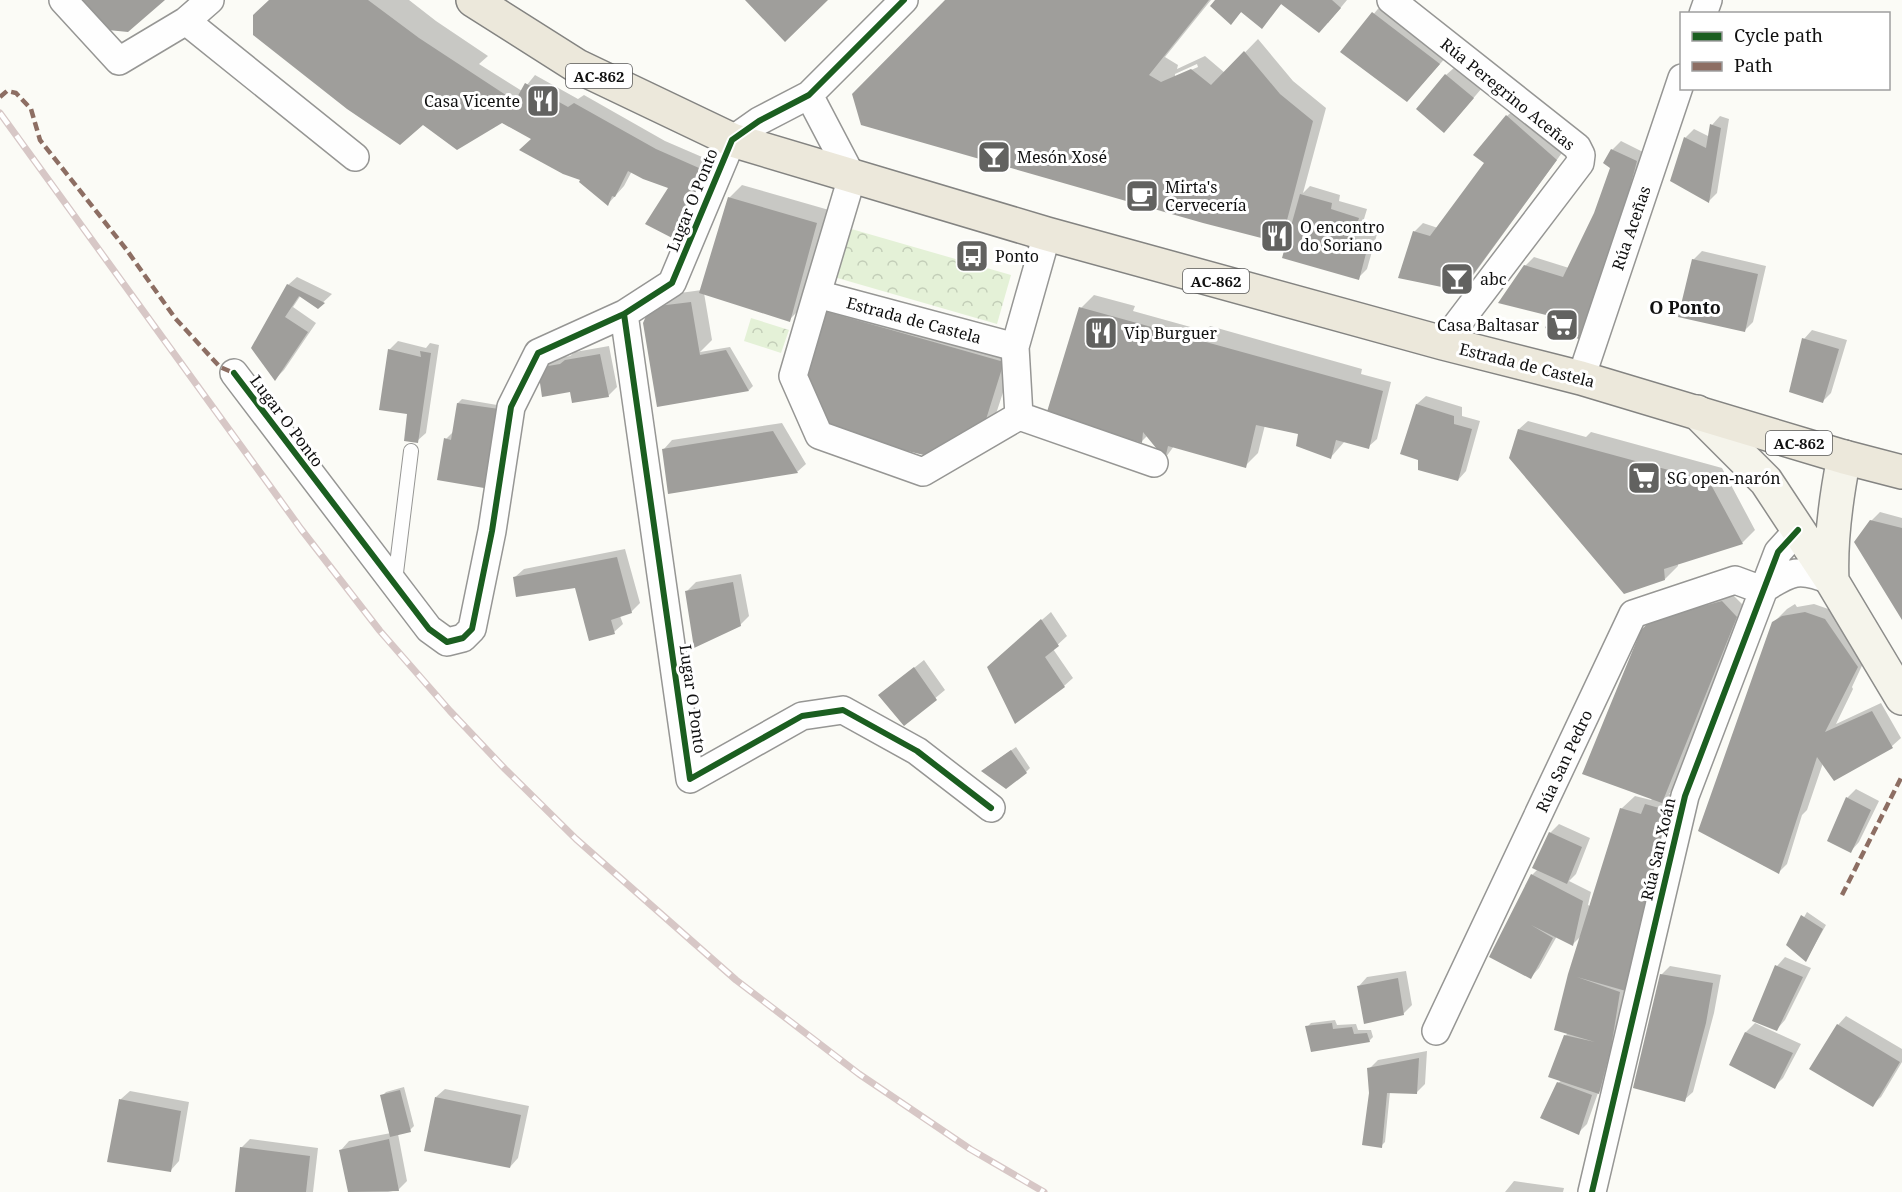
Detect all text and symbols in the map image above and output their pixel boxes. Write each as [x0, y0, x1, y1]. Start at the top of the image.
legend [1680, 12, 1890, 90]
text: Cycle path [1734, 23, 1823, 47]
street label: Rúa Peregrino Aceñas [1436, 33, 1580, 155]
text: Path [1734, 53, 1773, 77]
road number: AC-862 [566, 64, 632, 88]
restaurant icon: Casa Vicente [525, 83, 561, 119]
place label: Casa Vicente [424, 90, 520, 112]
bar icon: Mesón Xosé [976, 139, 1012, 175]
street label: Lugar O Ponto [661, 145, 723, 255]
place label: Mesón Xosé [1017, 146, 1107, 168]
place label: Mirta's Cervecería [1165, 176, 1247, 216]
cafe icon: Mirta's Cervecería [1124, 178, 1160, 214]
street label: Rúa Aceñas [1606, 183, 1656, 273]
place label: O encontro do Soriano [1300, 216, 1385, 256]
restaurant icon: O encontro do Soriano [1259, 218, 1295, 254]
bus stop icon: Ponto [954, 238, 990, 274]
place label: Ponto [995, 245, 1039, 267]
bar icon: abc [1439, 261, 1475, 297]
place label: abc [1480, 268, 1507, 290]
road number: AC-862 [1183, 269, 1249, 293]
street label: Estrada de Castela [844, 291, 984, 349]
district label: O Ponto [1649, 295, 1721, 319]
supermarket icon: Casa Baltasar [1544, 307, 1580, 343]
place label: Casa Baltasar [1437, 314, 1539, 336]
restaurant icon: Vip Burguer [1083, 315, 1119, 351]
place label: Vip Burguer [1124, 322, 1217, 344]
street label: Estrada de Castela [1457, 338, 1597, 392]
street label: Lugar O Ponto [245, 371, 329, 471]
road number: AC-862 [1766, 431, 1832, 455]
supermarket icon: SG open-narón [1626, 460, 1662, 496]
place label: SG open-narón [1667, 467, 1781, 489]
street label: Lugar O Ponto [674, 643, 712, 755]
street label: Rúa San Pedro [1531, 706, 1597, 816]
street label: Rúa San Xoán [1635, 795, 1681, 903]

